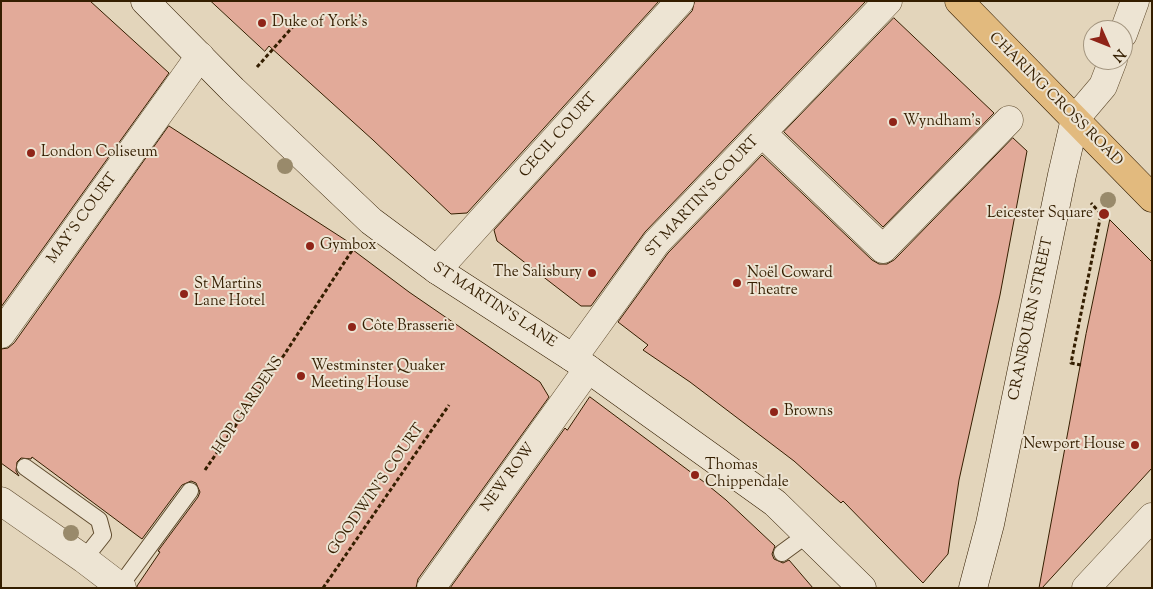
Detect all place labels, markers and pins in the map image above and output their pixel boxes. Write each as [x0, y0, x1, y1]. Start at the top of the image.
place label: Duke of York's [272, 14, 367, 32]
marker: Duke of York's [256, 17, 268, 29]
place label: Wyndham's [903, 113, 981, 131]
marker: Wyndham's [887, 116, 899, 128]
place label: London Coliseum [41, 144, 158, 162]
marker: London Coliseum [25, 147, 37, 159]
place label: Leicester Square [987, 205, 1093, 223]
marker: Leicester Square [1097, 207, 1111, 221]
place label: Gymbox [320, 237, 376, 255]
marker: Gymbox [304, 240, 316, 252]
place label: The Salisbury [493, 264, 582, 282]
place label: Noël Coward Theatre [747, 265, 833, 300]
marker: The Salisbury [586, 267, 598, 279]
place label: St Martins Lane Hotel [194, 276, 265, 311]
marker: Noël Coward Theatre [731, 277, 743, 289]
marker: St Martins Lane Hotel [178, 288, 190, 300]
place label: Côte Brasserie [362, 318, 455, 336]
marker: Côte Brasserie [346, 321, 358, 333]
place label: Westminster Quaker Meeting House [311, 358, 445, 393]
marker: Westminster Quaker Meeting House [295, 370, 307, 382]
place label: Browns [784, 403, 833, 421]
marker: Browns [768, 406, 780, 418]
place label: Newport House [1023, 436, 1125, 454]
marker: Newport House [1129, 439, 1141, 451]
place label: Thomas Chippendale [705, 457, 789, 492]
marker: Thomas Chippendale [689, 469, 701, 481]

